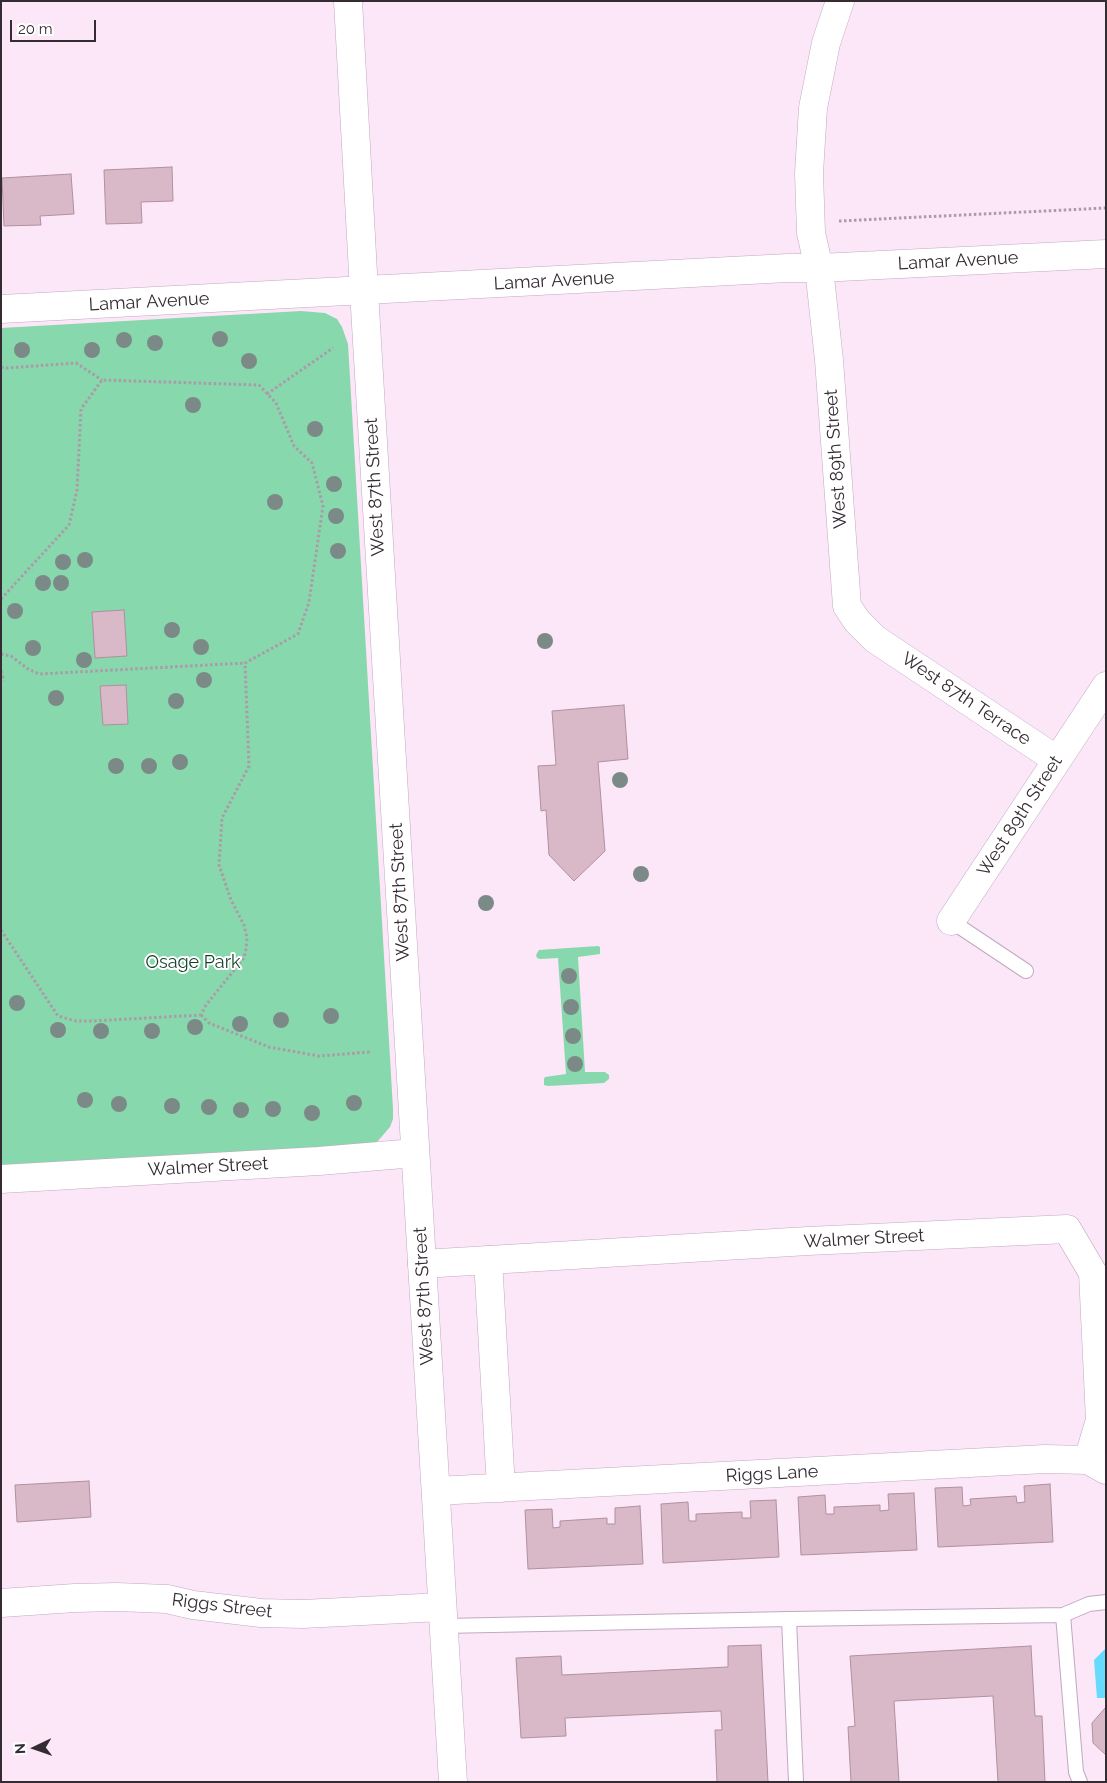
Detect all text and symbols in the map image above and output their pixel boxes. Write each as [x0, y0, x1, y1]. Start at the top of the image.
scale bar [12, 10, 99, 42]
text: 20 m [18, 20, 53, 38]
street label: Lamar Avenue [897, 247, 1019, 275]
street label: Lamar Avenue [493, 267, 615, 295]
street label: Lamar Avenue [88, 288, 210, 316]
street label: West 89th Street [820, 389, 852, 529]
street label: West 87th Street [361, 417, 389, 557]
street label: West 87th Terrace [897, 648, 1035, 750]
street label: West 89th Street [973, 752, 1067, 880]
street label: West 87th Street [386, 822, 414, 962]
park label: Osage Park [145, 952, 241, 974]
street label: Walmer Street [147, 1153, 269, 1181]
street label: Walmer Street [803, 1225, 925, 1253]
street label: West 87th Street [410, 1226, 438, 1366]
street label: Riggs Lane [725, 1461, 819, 1487]
street label: Riggs Street [171, 1589, 273, 1623]
north arrow [10, 1723, 60, 1773]
text: N [12, 1743, 28, 1755]

